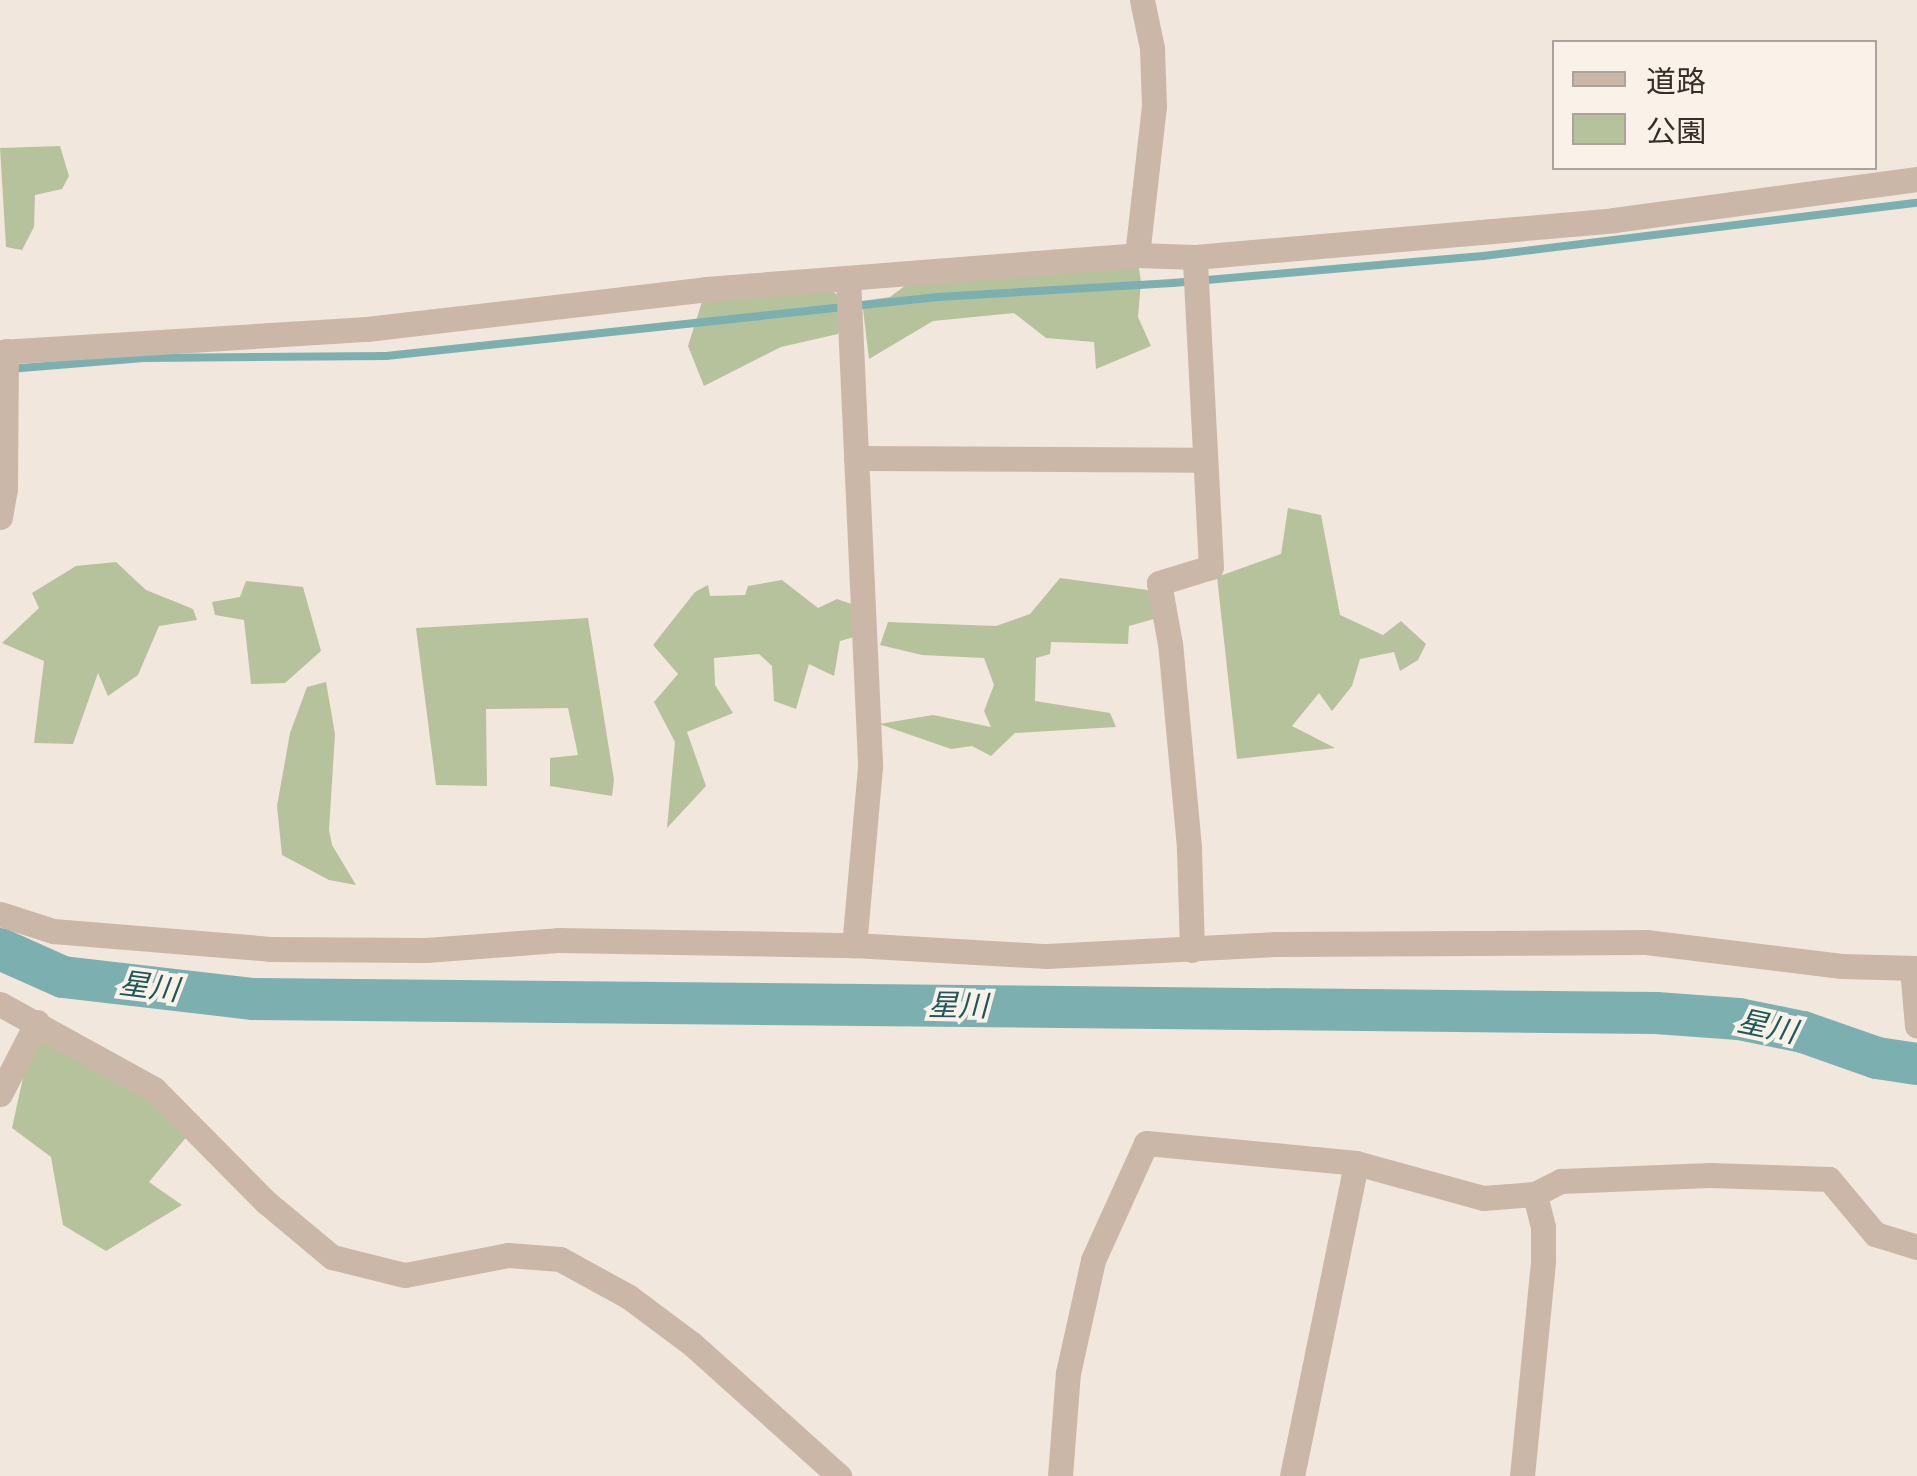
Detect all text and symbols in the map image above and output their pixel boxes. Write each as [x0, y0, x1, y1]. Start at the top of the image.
legend [1552, 40, 1877, 170]
text: 道路 [1646, 64, 1706, 100]
text: 公園 [1646, 114, 1706, 150]
water label: 星川 [117, 965, 181, 1009]
water label: 星川 [928, 987, 988, 1025]
water label: 星川 [1734, 1003, 1800, 1051]

